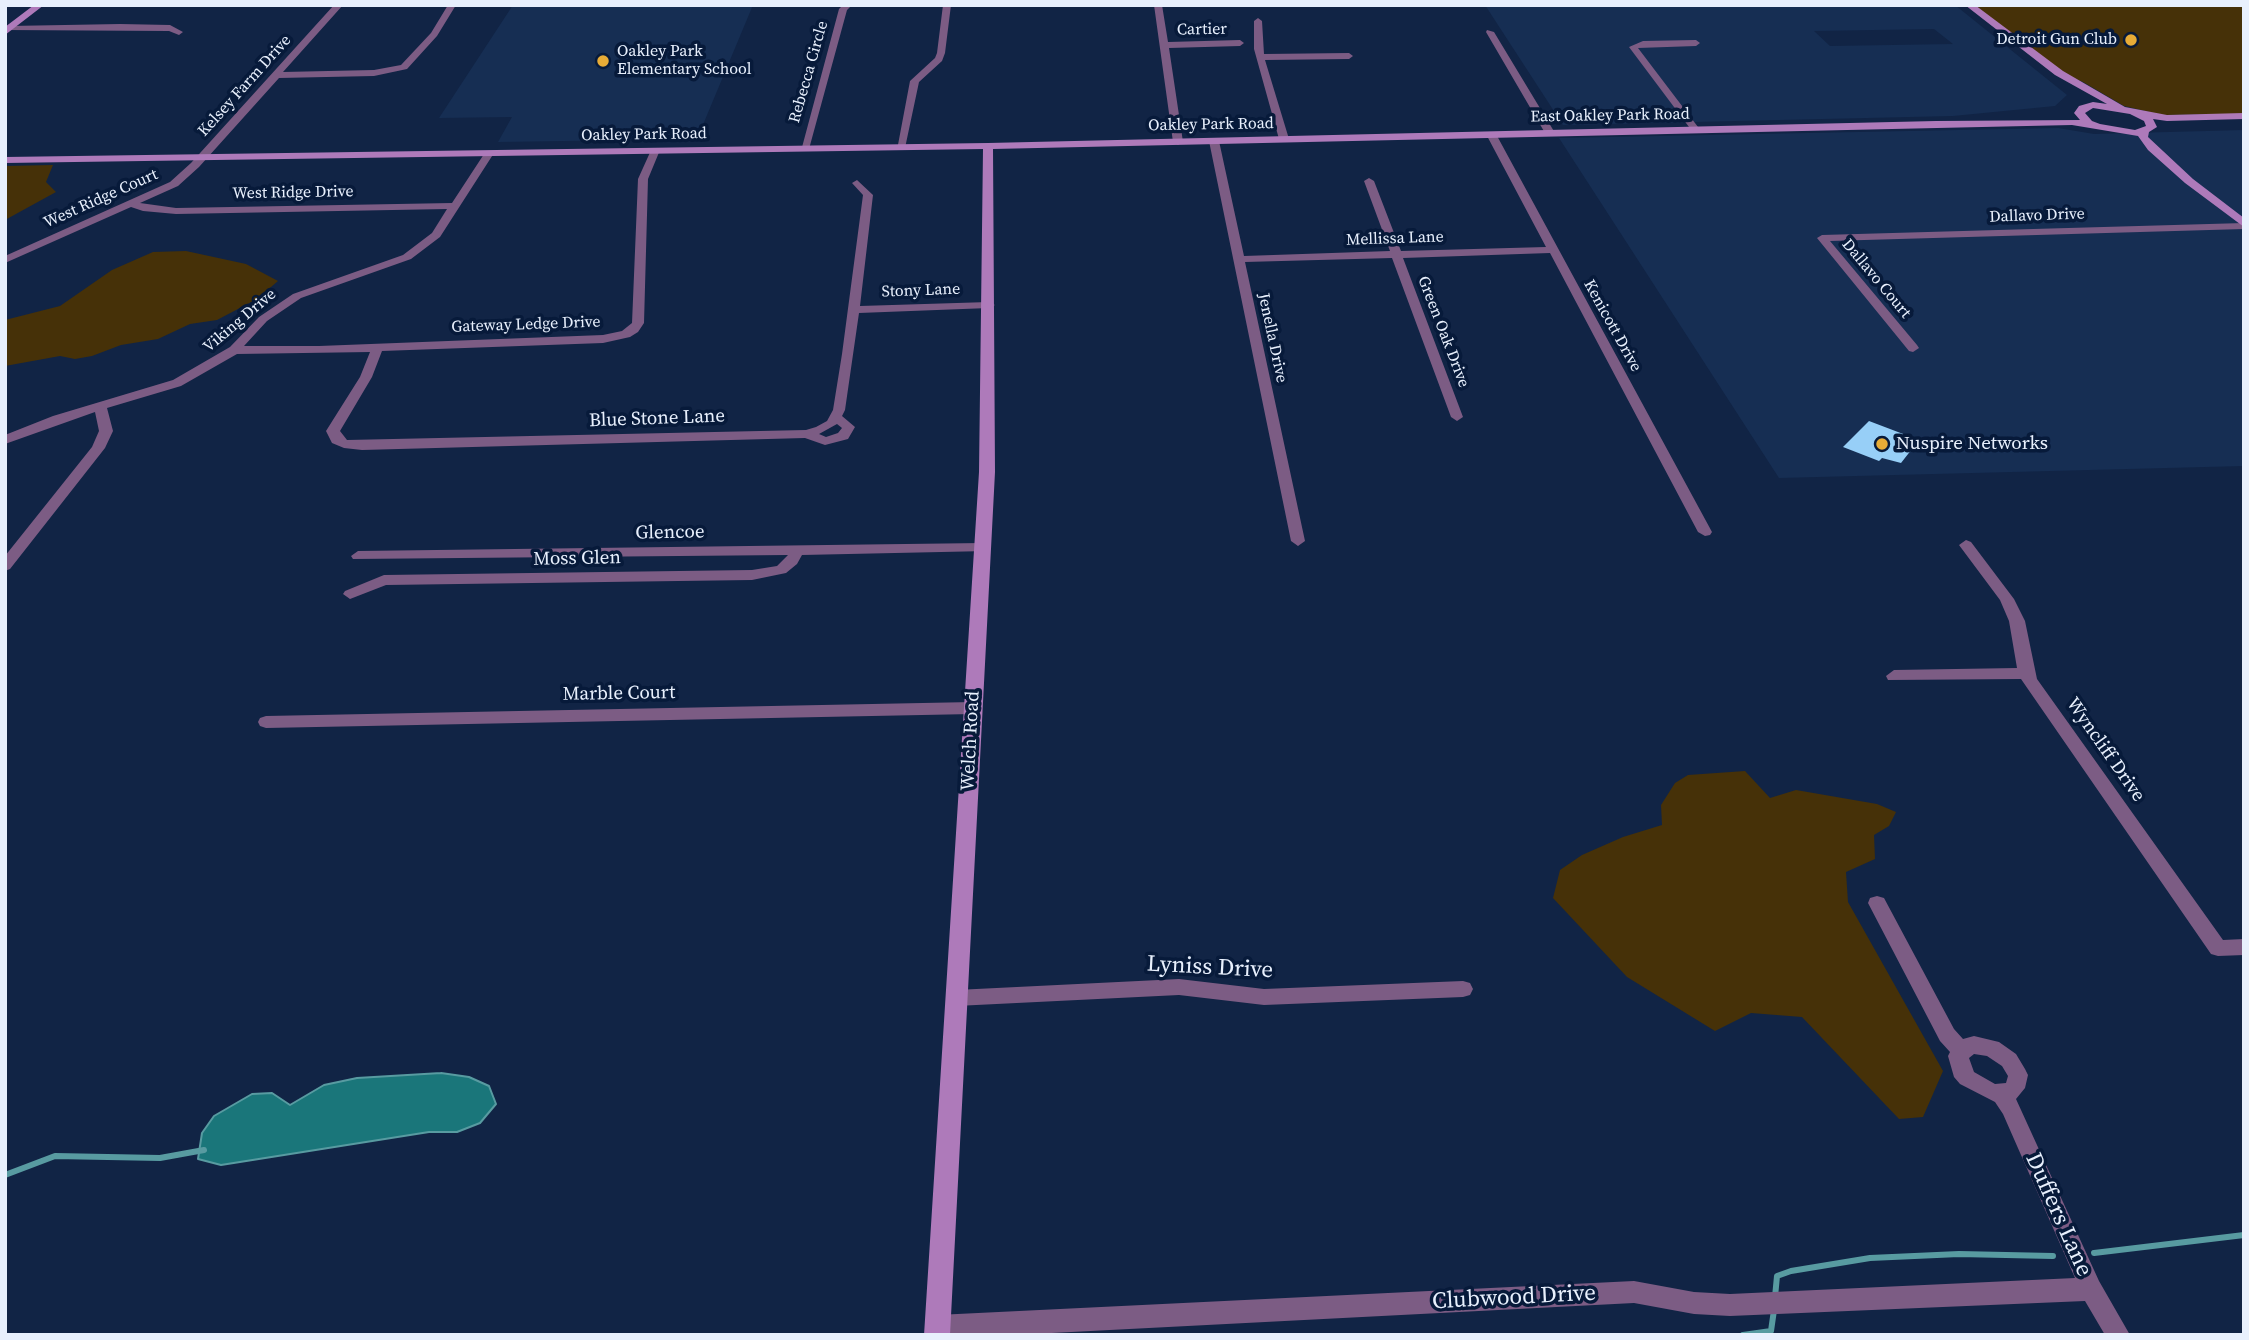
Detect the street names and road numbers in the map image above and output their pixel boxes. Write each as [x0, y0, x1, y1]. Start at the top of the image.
street label: Rebecca Circle [785, 19, 833, 125]
street label: Cartier [1177, 20, 1227, 40]
street label: Kelsey Farm Drive [194, 31, 296, 141]
street label: East Oakley Park Road [1530, 105, 1690, 127]
street label: Oakley Park Road [1148, 114, 1274, 136]
street label: Oakley Park Road [581, 124, 707, 146]
street label: West Ridge Court [41, 165, 161, 233]
street label: West Ridge Drive [232, 182, 354, 204]
street label: Dallavo Drive [1989, 205, 2085, 227]
street label: Mellissa Lane [1346, 228, 1444, 250]
street label: Dallavo Court [1837, 236, 1915, 322]
street label: Green Oak Drive [1413, 274, 1473, 390]
street label: Kenicott Drive [1579, 277, 1645, 375]
street label: Stony Lane [881, 280, 961, 302]
street label: Viking Drive [200, 285, 280, 357]
street label: Jenella Drive [1253, 291, 1291, 385]
street label: Gateway Ledge Drive [451, 313, 601, 337]
street label: Blue Stone Lane [589, 405, 725, 433]
street label: Glencoe [635, 521, 705, 545]
street label: Moss Glen [533, 547, 621, 571]
street label: Marble Court [563, 682, 675, 706]
street label: Welch Road [957, 690, 985, 792]
street label: Wyncliff Drive [2061, 694, 2149, 806]
street label: Lyniss Drive [1146, 951, 1274, 985]
street label: Duffers Lane [2019, 1149, 2097, 1281]
street label: Clubwood Drive [1431, 1280, 1597, 1316]

